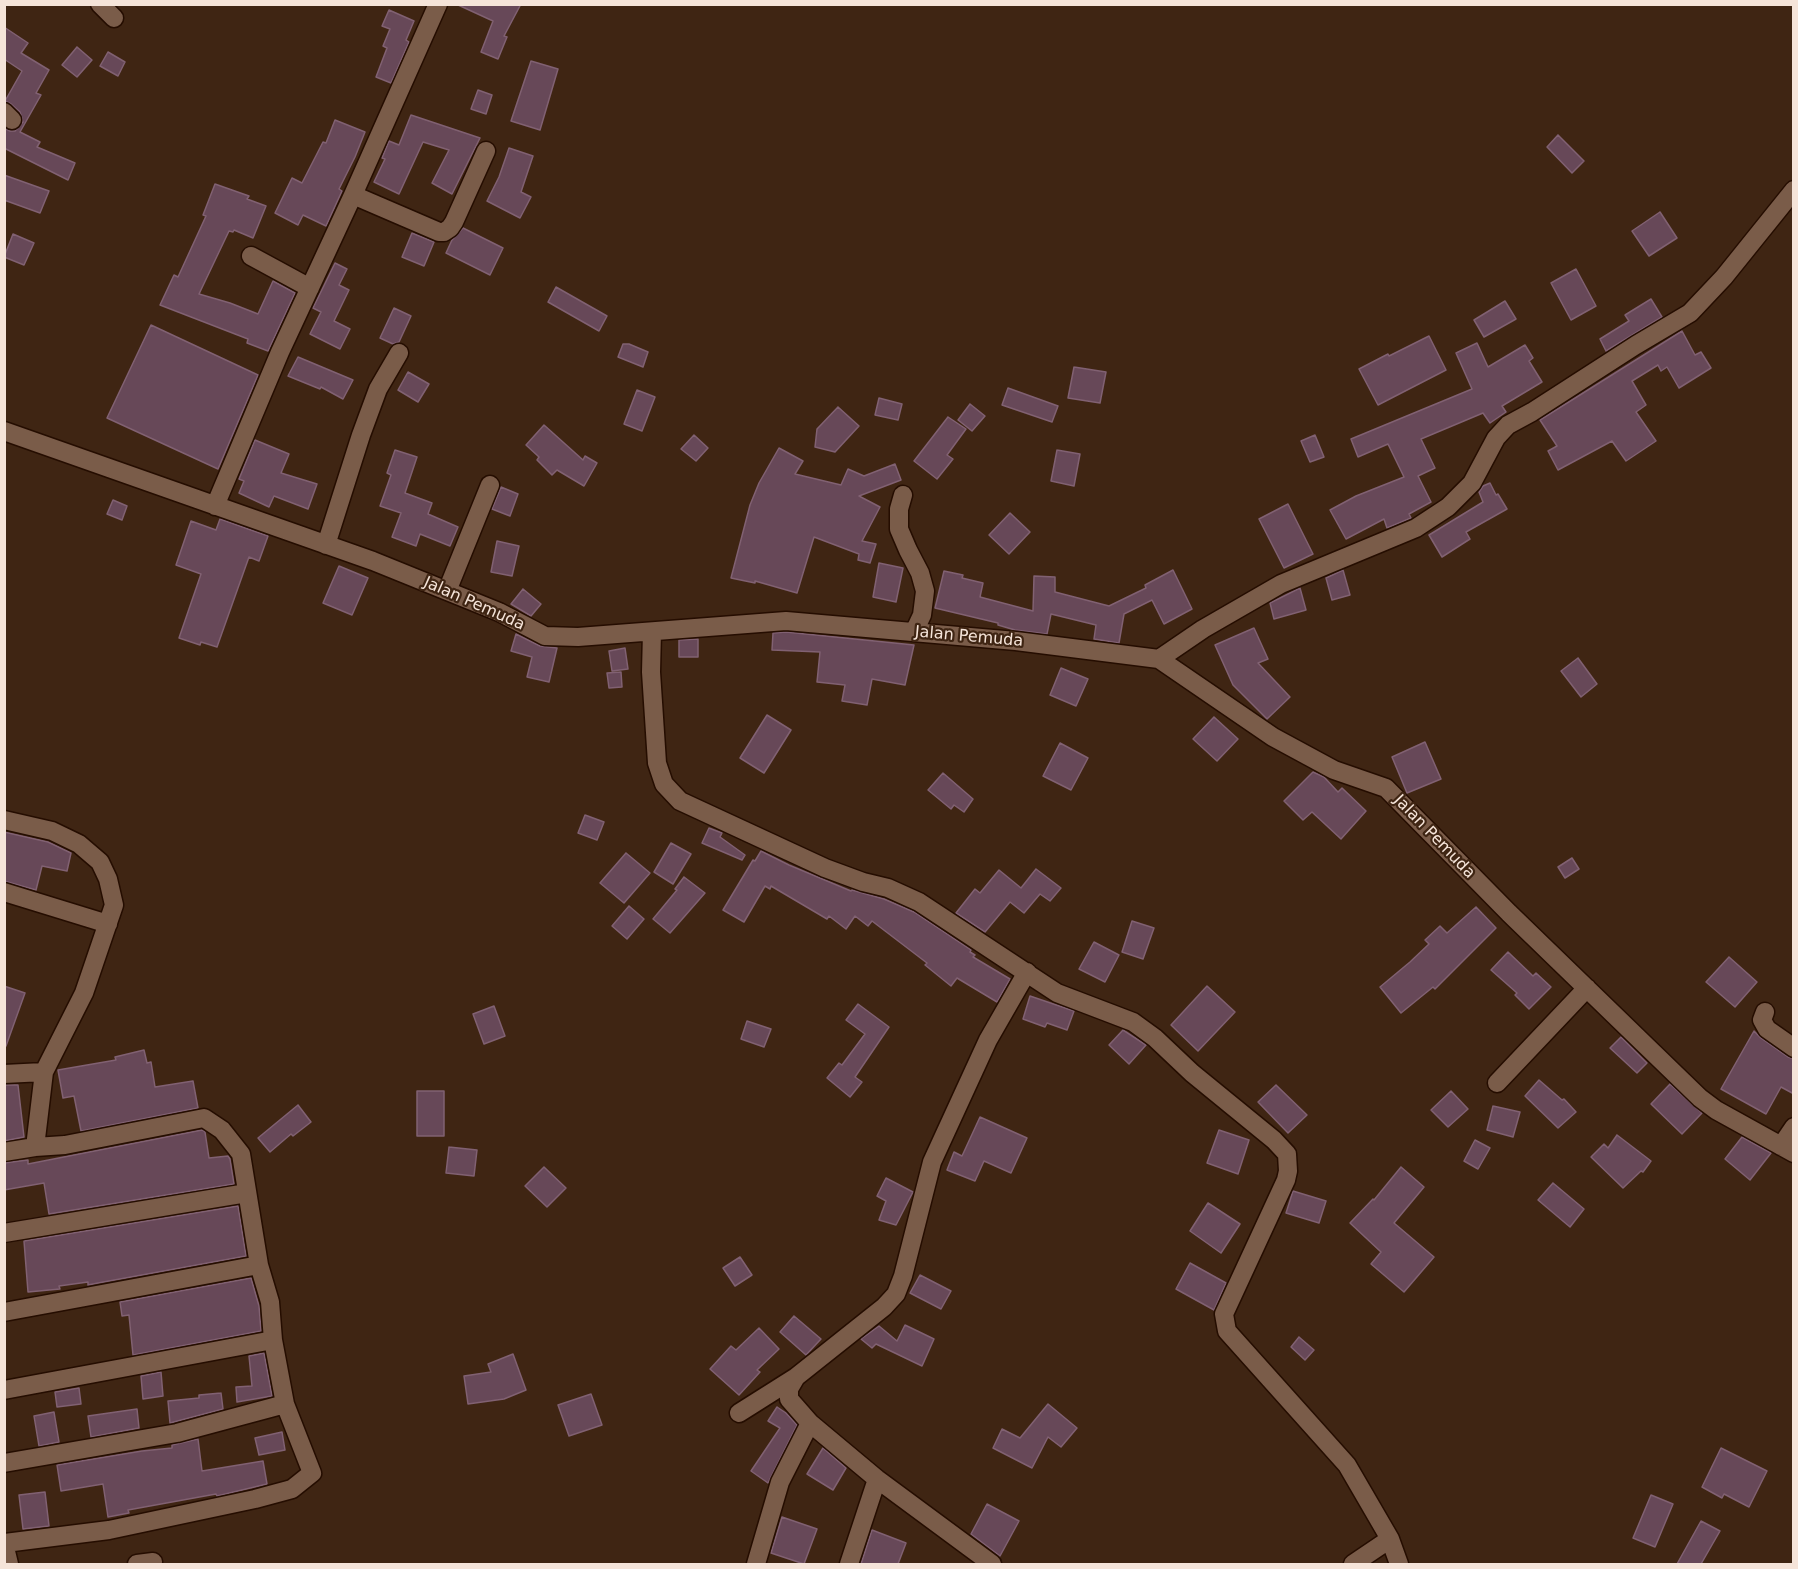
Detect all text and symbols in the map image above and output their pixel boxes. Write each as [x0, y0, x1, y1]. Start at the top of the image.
street label: Jalan Pemuda [420, 573, 528, 635]
street label: Jalan Pemuda [914, 623, 1024, 651]
street label: Jalan Pemuda [1389, 791, 1479, 883]

